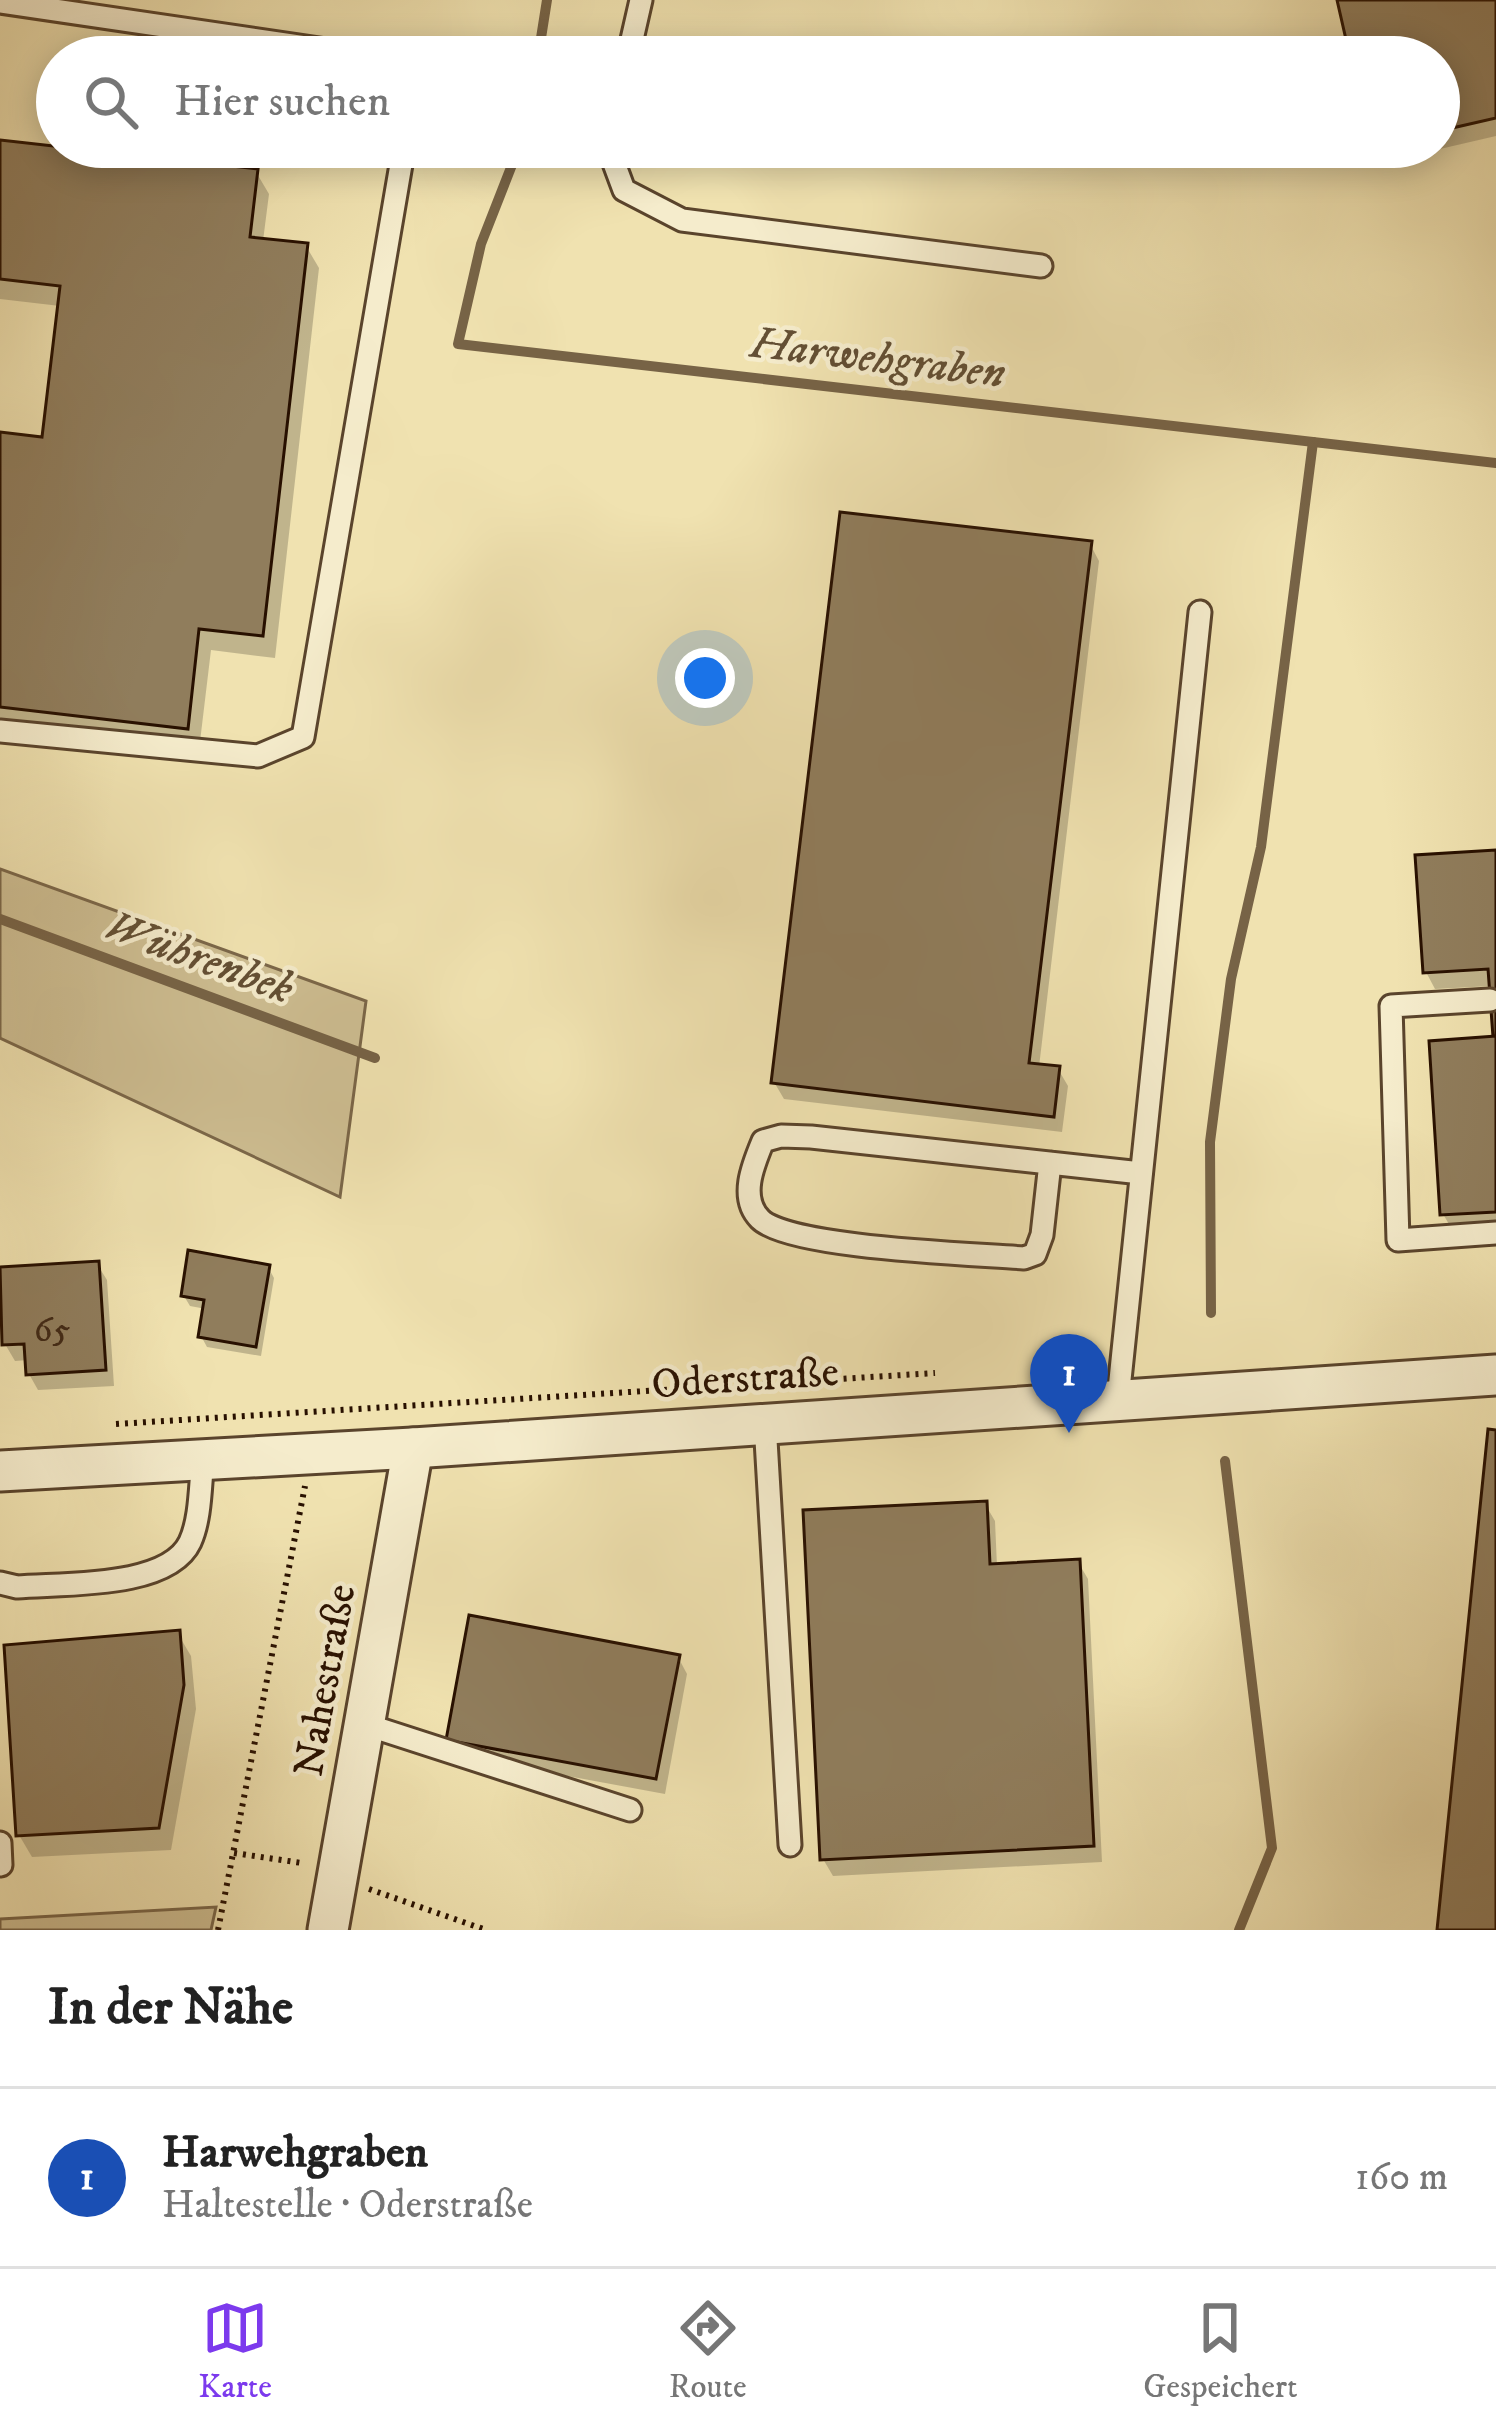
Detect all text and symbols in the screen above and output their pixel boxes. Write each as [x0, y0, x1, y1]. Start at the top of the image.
search box [36, 36, 1460, 168]
icon: search [78, 69, 144, 135]
text: Hier suchen [174, 74, 390, 130]
water label: Harwehgraben [746, 315, 1008, 402]
your location [675, 648, 735, 708]
water label: Wührenbek [97, 898, 301, 1018]
house number: 65 [34, 1308, 70, 1353]
pin: 1 [1030, 1334, 1108, 1433]
street label: Oderstraße [650, 1347, 841, 1411]
street label: Nahestraße [283, 1580, 368, 1781]
text: In der Nähe [48, 1976, 293, 2040]
text: Harwehgraben [162, 2125, 428, 2181]
text: 1 [80, 2153, 94, 2202]
text: 160 m [1355, 2153, 1448, 2202]
text: Haltestelle · Oderstraße [162, 2181, 533, 2230]
tab: Karte [198, 2295, 272, 2408]
tab: Route [669, 2295, 747, 2408]
tab: Gespeichert [1143, 2295, 1298, 2408]

